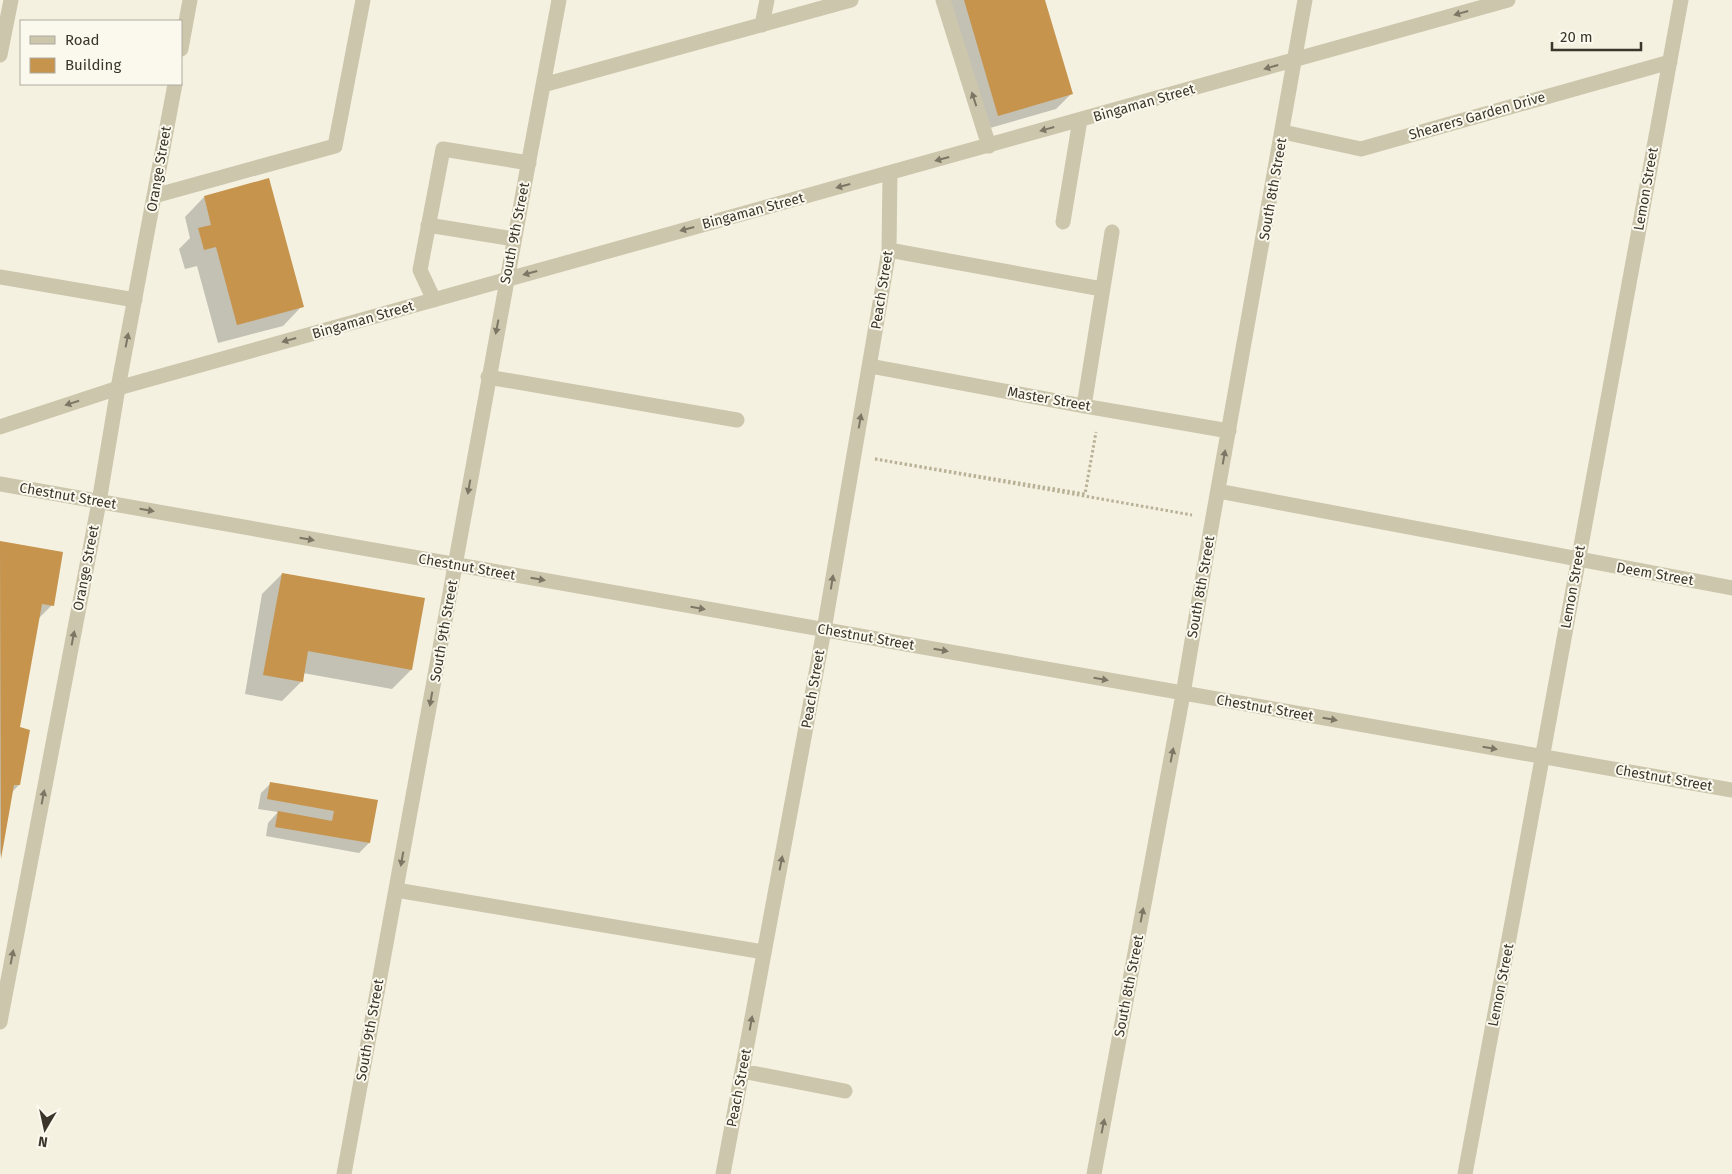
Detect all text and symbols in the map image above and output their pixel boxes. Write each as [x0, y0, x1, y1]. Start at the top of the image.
one-way arrow [1454, 10, 1469, 18]
legend [20, 20, 182, 85]
scale bar [1552, 20, 1641, 52]
text: 20 m [1560, 28, 1593, 46]
text: Road [65, 31, 100, 49]
text: Building [65, 56, 121, 74]
one-way arrow [1264, 63, 1279, 71]
street label: Bingaman Street [1091, 80, 1198, 126]
street label: Shearers Garden Drive [1407, 88, 1547, 144]
one-way arrow [970, 92, 978, 107]
street label: Orange Street [143, 124, 175, 213]
one-way arrow [1040, 126, 1055, 134]
street label: South 8th Street [1256, 136, 1291, 241]
street label: Lemon Street [1630, 145, 1662, 232]
one-way arrow [935, 155, 950, 163]
street label: South 9th Street [497, 180, 533, 285]
one-way arrow [836, 182, 851, 190]
street label: Bingaman Street [700, 189, 807, 233]
one-way arrow [679, 226, 694, 234]
street label: Peach Street [867, 249, 897, 331]
one-way arrow [522, 269, 537, 277]
street label: Bingaman Street [310, 297, 417, 343]
one-way arrow [493, 320, 501, 336]
one-way arrow [124, 332, 132, 348]
one-way arrow [282, 337, 297, 345]
street label: Master Street [1006, 383, 1093, 415]
one-way arrow [64, 400, 79, 408]
one-way arrow [856, 413, 864, 429]
one-way arrow [1220, 449, 1228, 465]
street label: Chestnut Street [18, 479, 119, 513]
one-way arrow [465, 480, 473, 496]
one-way arrow [139, 507, 155, 515]
street label: Orange Street [69, 523, 103, 612]
street label: South 8th Street [1184, 534, 1219, 639]
one-way arrow [299, 535, 315, 543]
street label: Lemon Street [1557, 543, 1589, 630]
street label: Chestnut Street [417, 550, 518, 584]
street label: Deem Street [1615, 559, 1696, 589]
one-way arrow [829, 573, 837, 589]
one-way arrow [531, 576, 547, 584]
street label: South 9th Street [427, 578, 461, 683]
one-way arrow [691, 604, 707, 612]
street label: Chestnut Street [816, 620, 917, 654]
one-way arrow [70, 629, 78, 645]
street label: Peach Street [798, 647, 828, 730]
one-way arrow [933, 647, 949, 655]
one-way arrow [1093, 675, 1109, 683]
one-way arrow [427, 691, 435, 707]
street label: Chestnut Street [1215, 691, 1316, 725]
one-way arrow [1322, 716, 1338, 724]
one-way arrow [1482, 744, 1498, 752]
one-way arrow [1168, 747, 1176, 763]
street label: Chestnut Street [1614, 761, 1715, 795]
one-way arrow [39, 789, 47, 805]
one-way arrow [397, 851, 405, 867]
one-way arrow [777, 855, 785, 871]
one-way arrow [1138, 906, 1146, 922]
street label: South 8th Street [1111, 933, 1147, 1038]
street label: Lemon Street [1485, 941, 1518, 1028]
one-way arrow [9, 948, 17, 964]
street label: South 9th Street [353, 977, 387, 1082]
one-way arrow [748, 1014, 756, 1030]
street label: Peach Street [723, 1046, 755, 1129]
north arrow [20, 1104, 70, 1154]
one-way arrow [1099, 1118, 1107, 1134]
text: N [37, 1132, 49, 1150]

